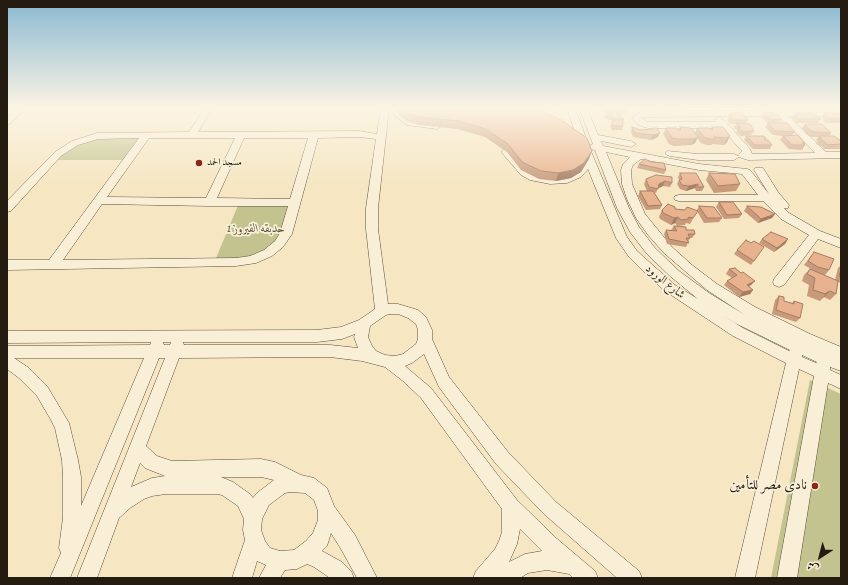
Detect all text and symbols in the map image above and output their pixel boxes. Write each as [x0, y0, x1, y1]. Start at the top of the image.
place label: مسجد الحمد [207, 157, 242, 169]
marker: مسجد الحمد [194, 158, 204, 168]
park label: حدبقه الفيروز 1 [227, 222, 285, 236]
street label: شارع الورود [642, 262, 688, 302]
place label: نادى مصر للتأمين [729, 478, 807, 494]
marker: نادى مصر للتأمين [810, 481, 820, 491]
north arrow [800, 537, 840, 577]
text: ش [804, 558, 821, 576]

